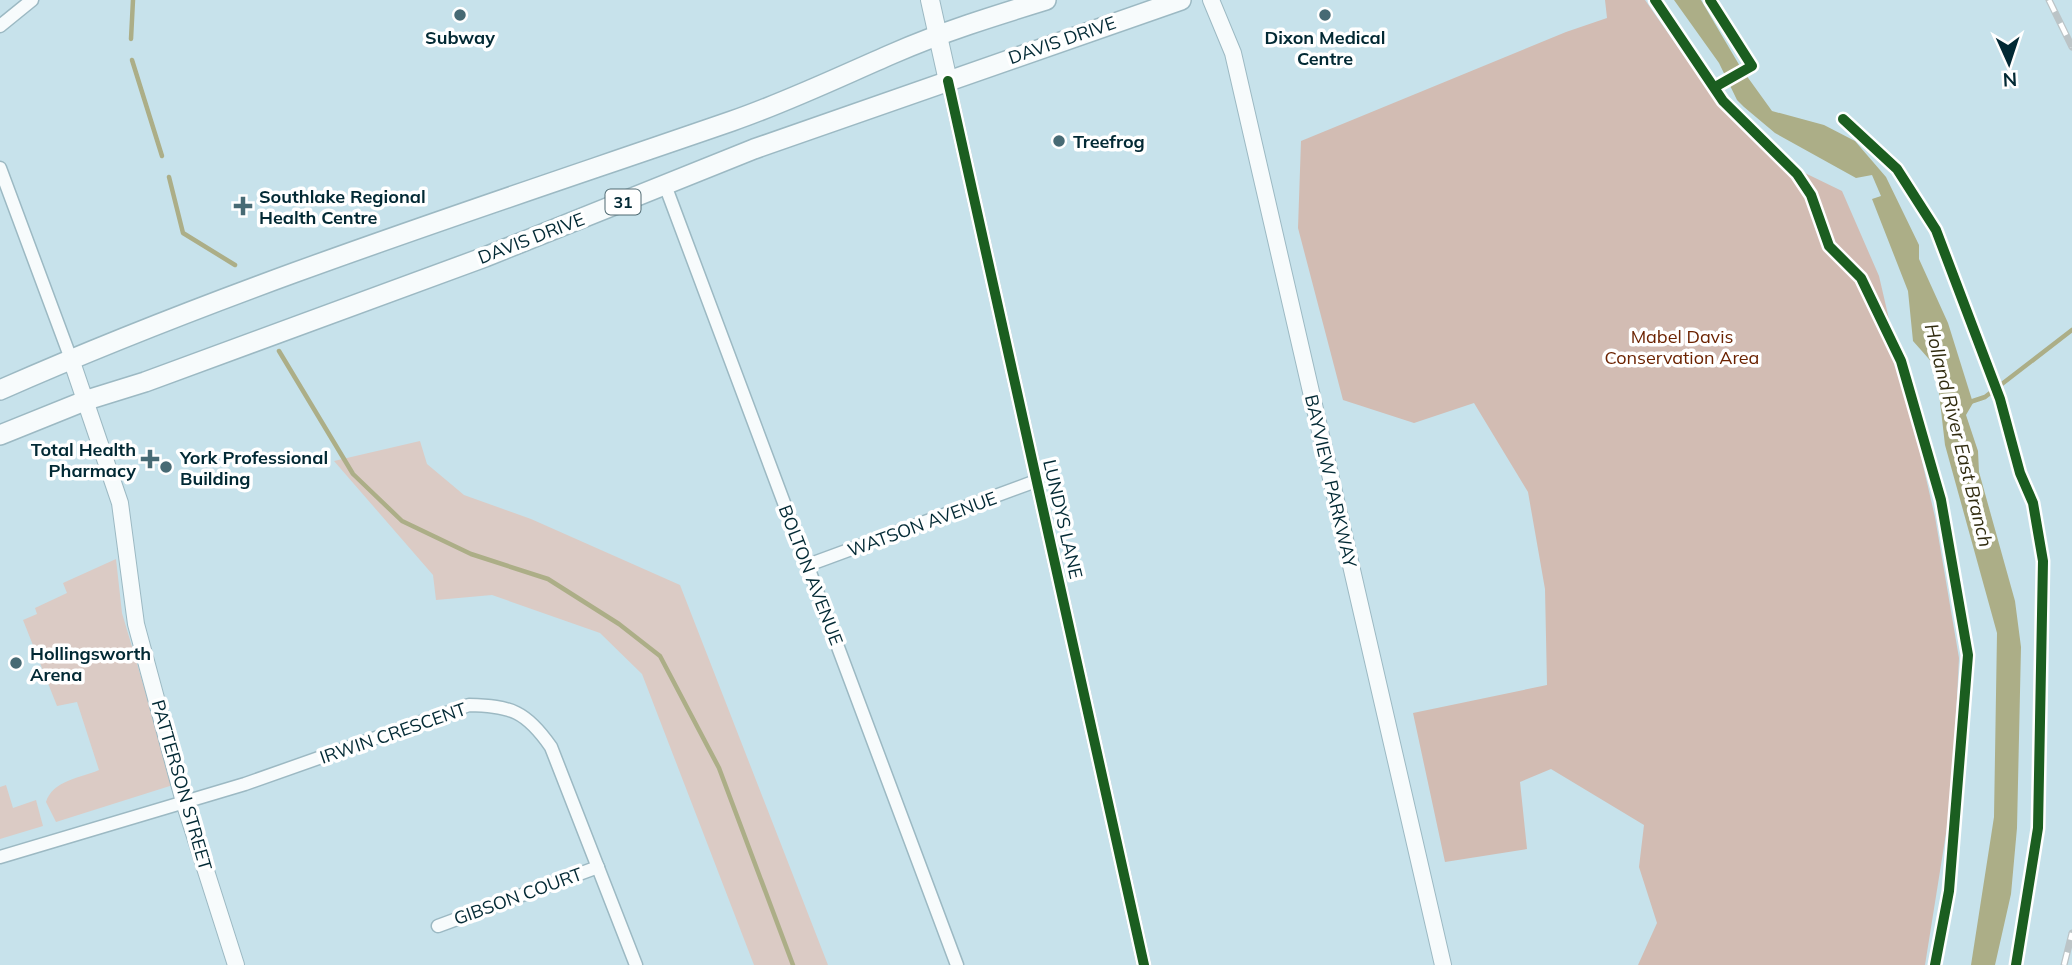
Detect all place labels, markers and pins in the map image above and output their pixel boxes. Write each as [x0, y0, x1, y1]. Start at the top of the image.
marker: Subway [452, 7, 468, 23]
marker: Dixon Medical Centre [1317, 7, 1333, 23]
place label: Subway [425, 26, 495, 49]
place label: Dixon Medical Centre [1265, 26, 1385, 70]
place label: Treefrog [1073, 130, 1145, 153]
marker: Treefrog [1051, 133, 1067, 149]
place label: Southlake Regional Health Centre [259, 185, 426, 229]
marker: Southlake Regional Health Centre [233, 196, 253, 216]
place label: Total Health Pharmacy [31, 438, 136, 482]
place label: York Professional Building [179, 446, 328, 490]
marker: Total Health Pharmacy [142, 451, 158, 467]
marker: York Professional Building [158, 459, 174, 475]
place label: Hollingsworth Arena [30, 642, 151, 686]
marker: Hollingsworth Arena [8, 655, 24, 671]

